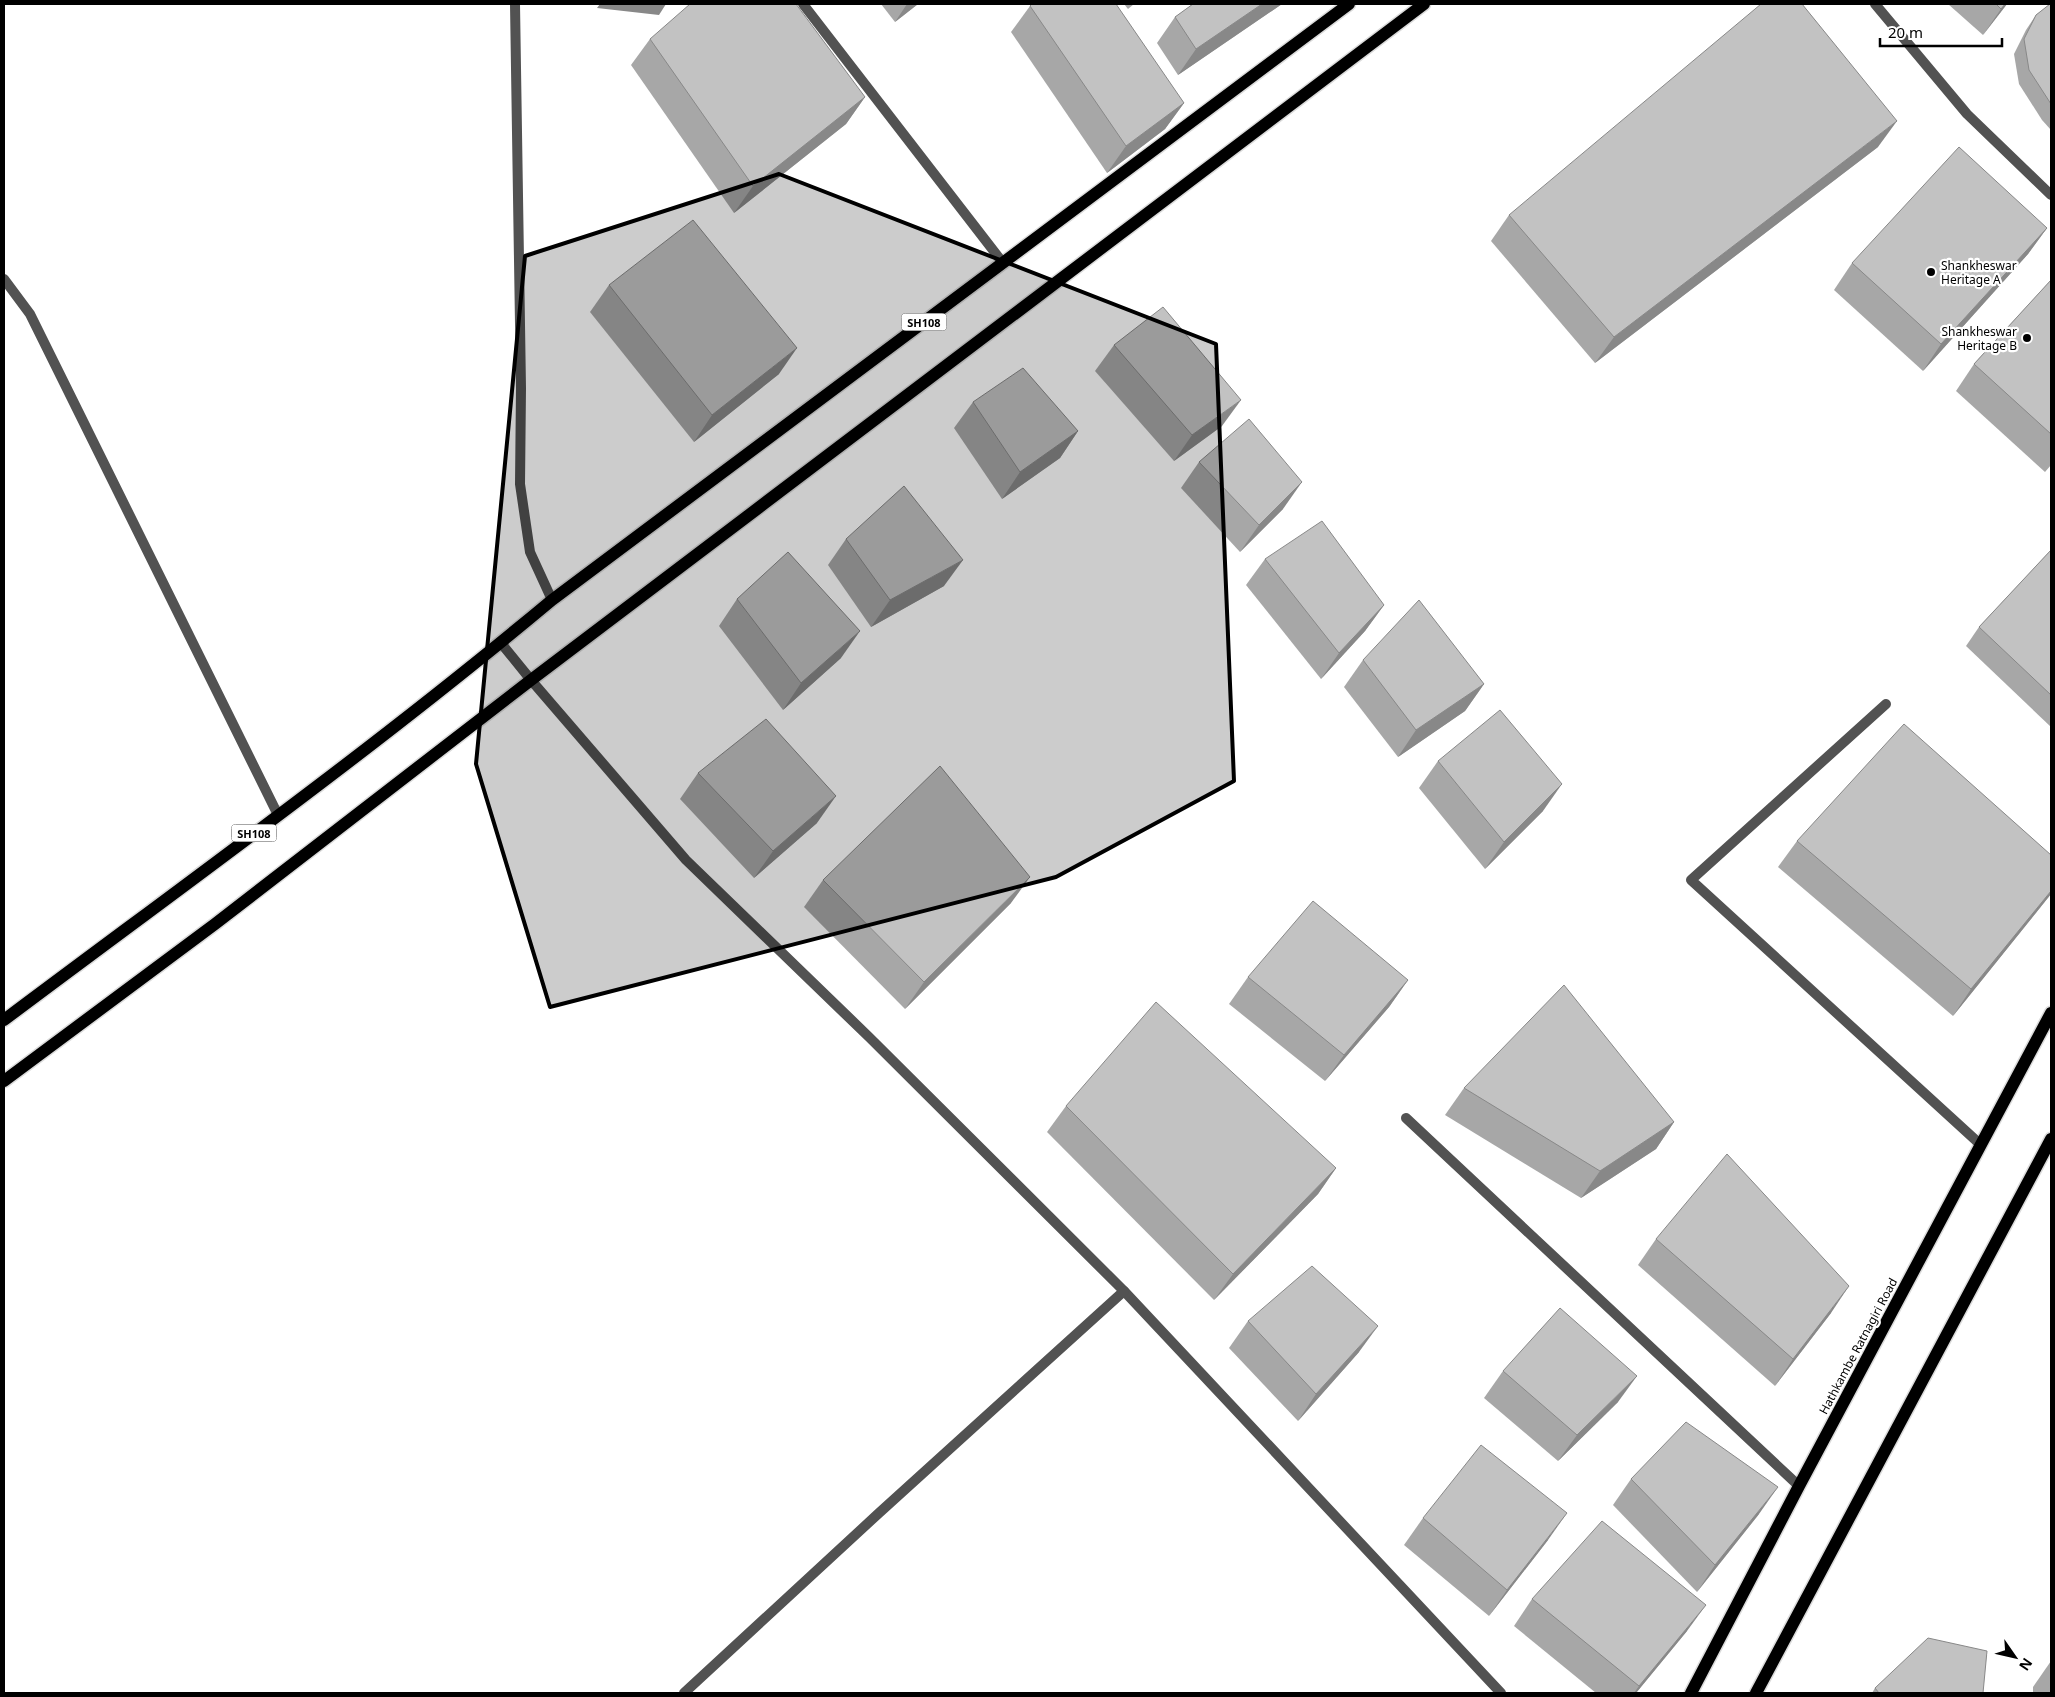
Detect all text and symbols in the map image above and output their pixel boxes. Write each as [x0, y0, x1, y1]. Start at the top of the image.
scale bar [1880, 15, 2002, 47]
text: 20 m [1888, 22, 1923, 42]
place label: Shankheswar Heritage A [1941, 257, 2017, 288]
marker: Shankheswar Heritage A [1925, 266, 1937, 278]
road number: SH108 [902, 314, 946, 331]
place label: Shankheswar Heritage B [1941, 323, 2017, 354]
marker: Shankheswar Heritage B [2021, 332, 2033, 344]
road number: SH108 [232, 824, 276, 841]
street label: Hathkambe Ratnagiri Road [1815, 1275, 1901, 1417]
north arrow [1990, 1632, 2040, 1682]
text: N [2015, 1655, 2037, 1675]

